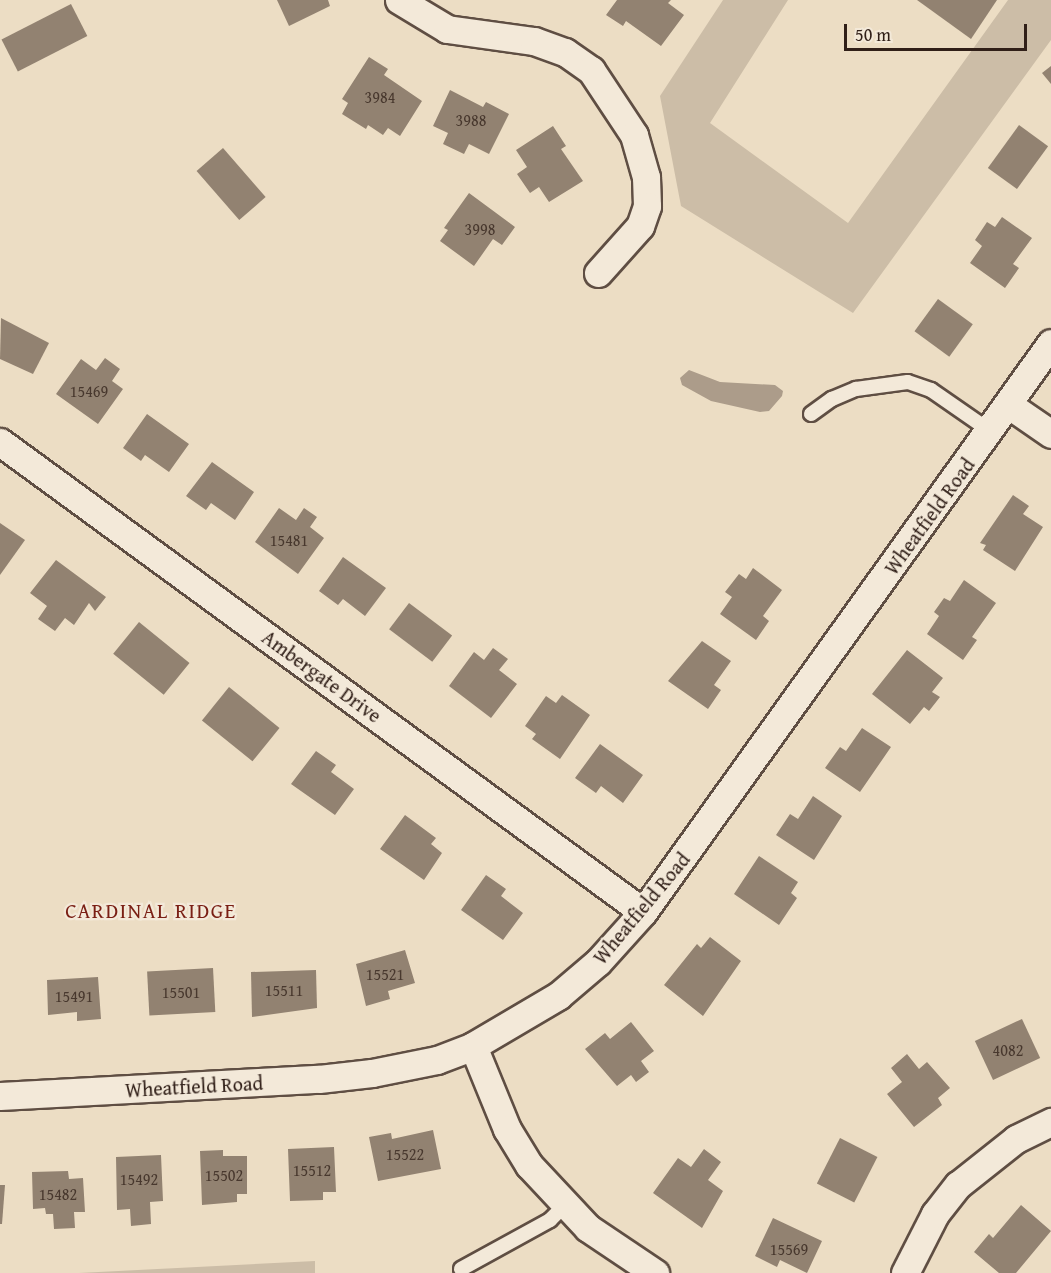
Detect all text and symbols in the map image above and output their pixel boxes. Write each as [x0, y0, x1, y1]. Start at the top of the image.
scale bar [847, 12, 1030, 50]
text: 50 m [855, 21, 891, 48]
house number: 3984 [365, 87, 395, 107]
house number: 3988 [456, 110, 486, 130]
house number: 3998 [465, 219, 495, 239]
house number: 15469 [70, 381, 108, 401]
street label: Wheatfield Road [879, 453, 979, 579]
house number: 15481 [270, 530, 308, 550]
street label: Ambergate Drive [258, 625, 386, 727]
street label: Wheatfield Road [587, 847, 695, 969]
district label: CARDINAL RIDGE [65, 898, 237, 924]
house number: 15521 [366, 964, 404, 984]
house number: 15511 [265, 980, 303, 1000]
house number: 15501 [162, 982, 200, 1002]
house number: 15491 [55, 986, 93, 1006]
house number: 4082 [993, 1040, 1023, 1060]
street label: Wheatfield Road [124, 1070, 264, 1102]
house number: 15522 [386, 1144, 424, 1164]
house number: 15512 [293, 1160, 331, 1180]
house number: 15502 [205, 1165, 243, 1185]
house number: 15492 [120, 1169, 158, 1189]
house number: 15482 [39, 1184, 77, 1204]
house number: 15569 [770, 1239, 808, 1259]

